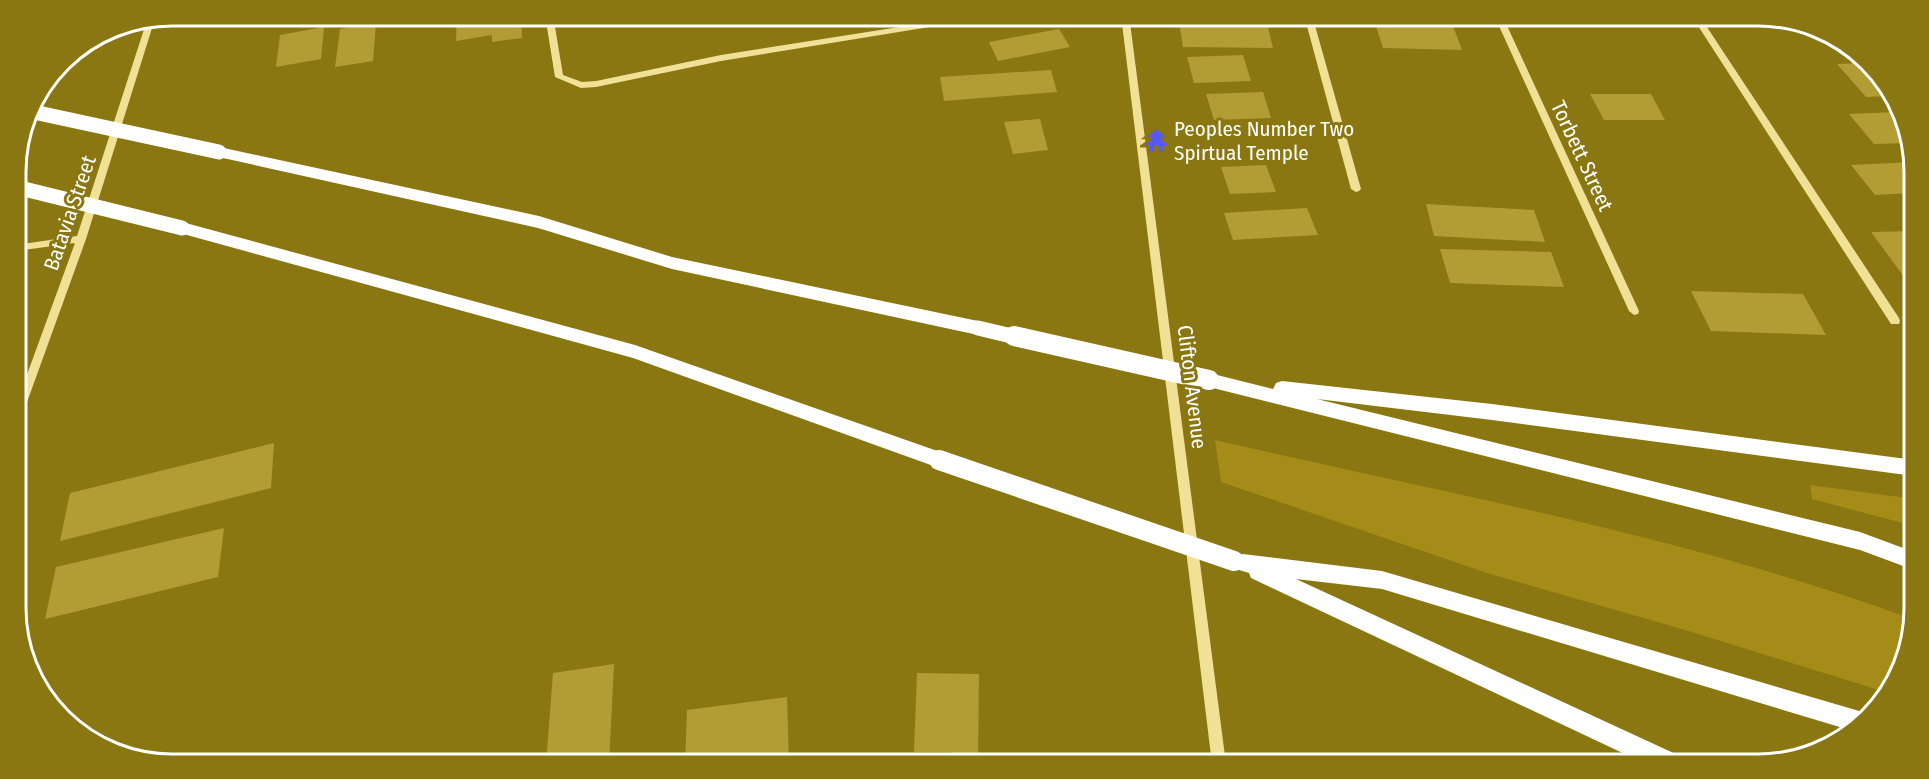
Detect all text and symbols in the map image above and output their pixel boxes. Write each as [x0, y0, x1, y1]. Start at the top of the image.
street label: Torbett Street [1545, 97, 1619, 215]
place label: Peoples Number Two Spirtual Temple [1174, 116, 1354, 166]
temple icon: Peoples Number Two Spirtual Temple [1143, 128, 1169, 154]
street label: Batavia Street [38, 152, 102, 274]
street label: Clifton Avenue [1172, 324, 1212, 450]

